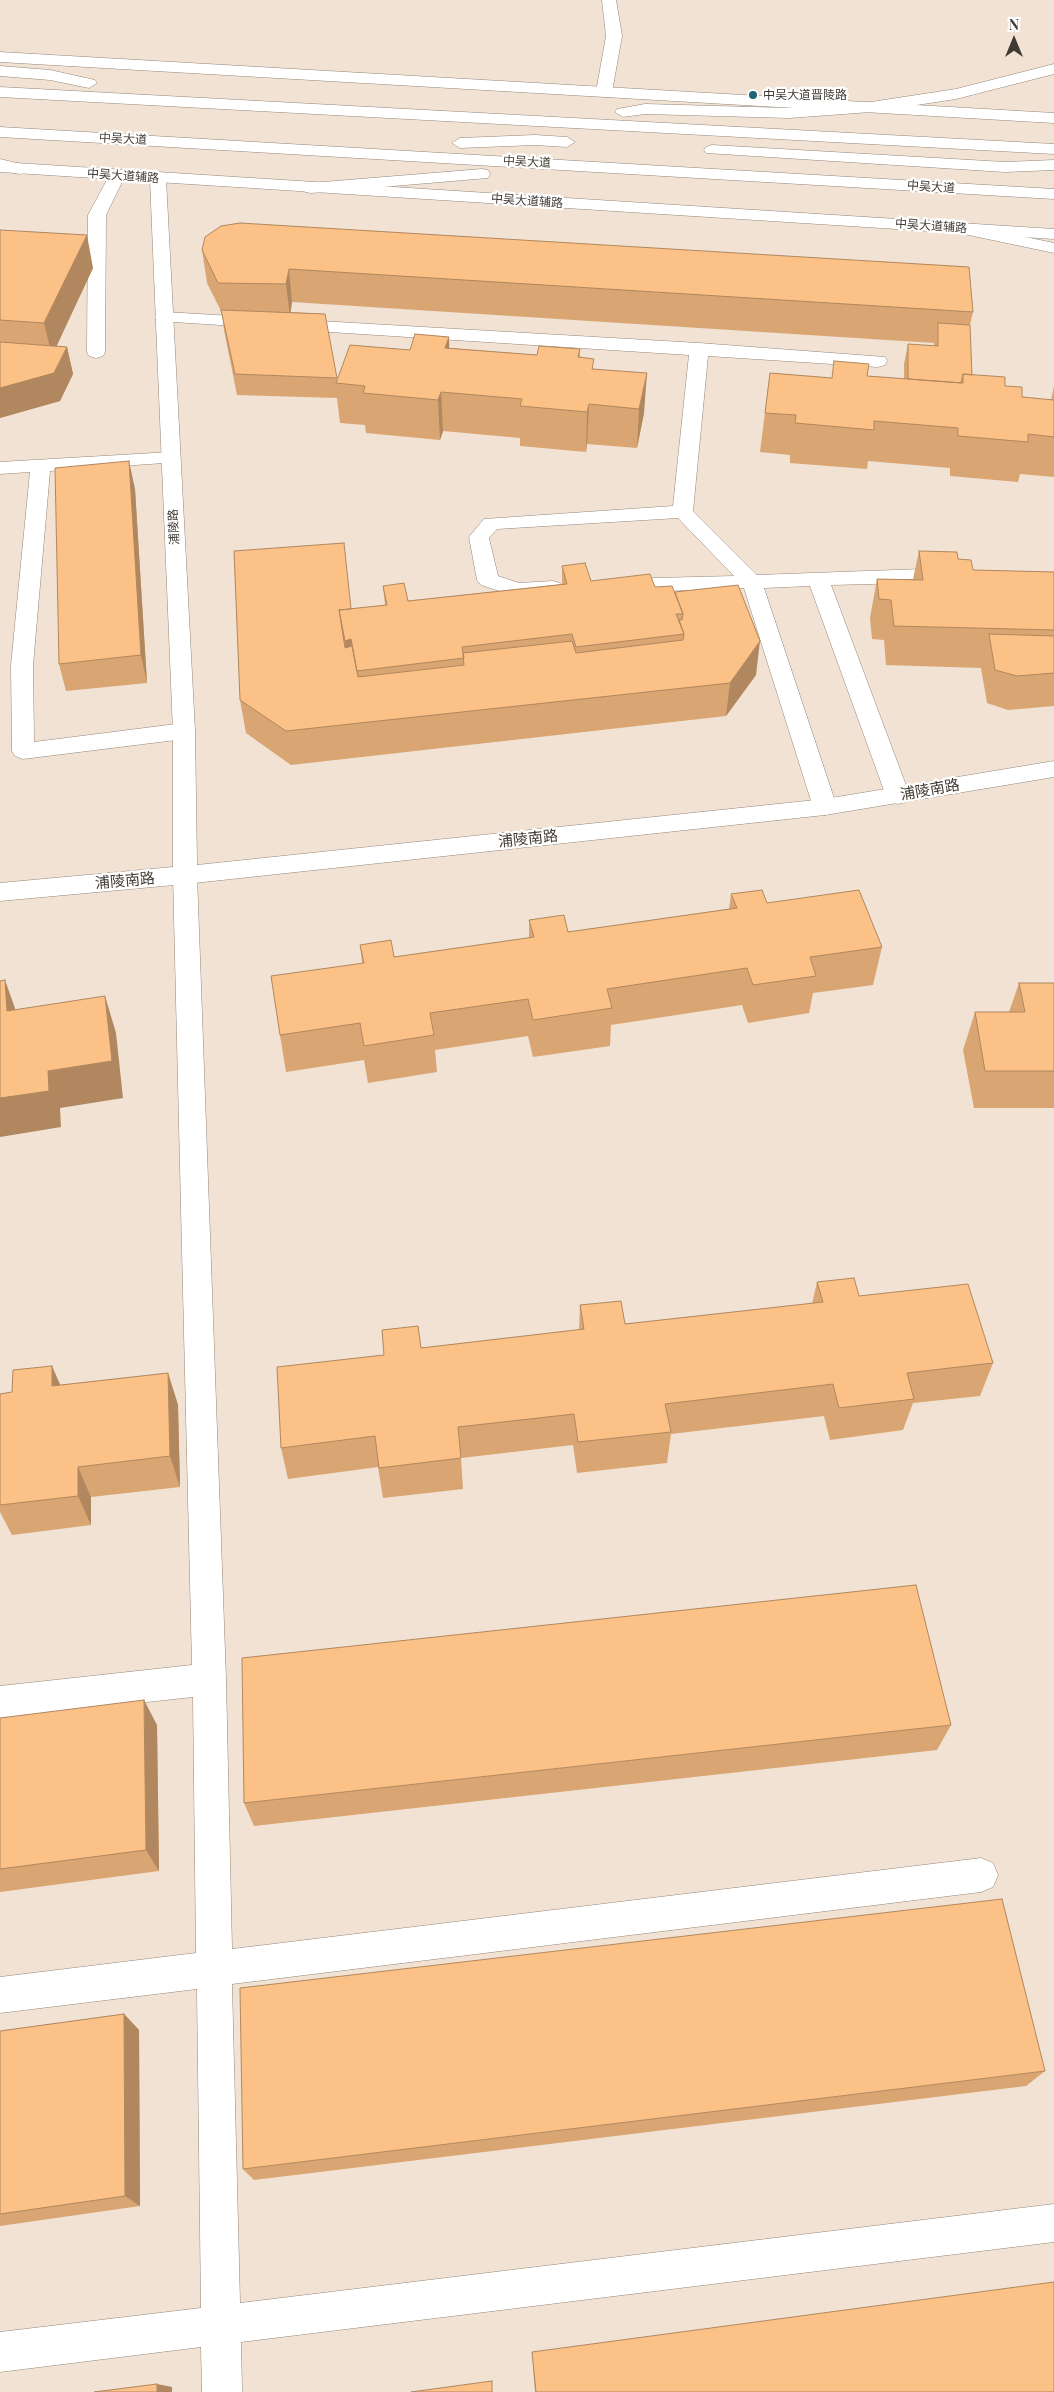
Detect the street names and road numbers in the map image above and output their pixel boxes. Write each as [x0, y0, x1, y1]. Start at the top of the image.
street label: 中吴大道 [99, 131, 147, 147]
street label: 中吴大道 [503, 154, 551, 170]
street label: 中吴大道辅路 [87, 166, 159, 186]
street label: 中吴大道 [907, 178, 955, 196]
street label: 中吴大道辅路 [491, 191, 563, 211]
street label: 中吴大道辅路 [895, 216, 967, 236]
street label: 浦陵路 [166, 509, 182, 545]
street label: 浦陵南路 [899, 776, 961, 804]
street label: 浦陵南路 [497, 827, 559, 851]
street label: 浦陵南路 [94, 869, 156, 893]

